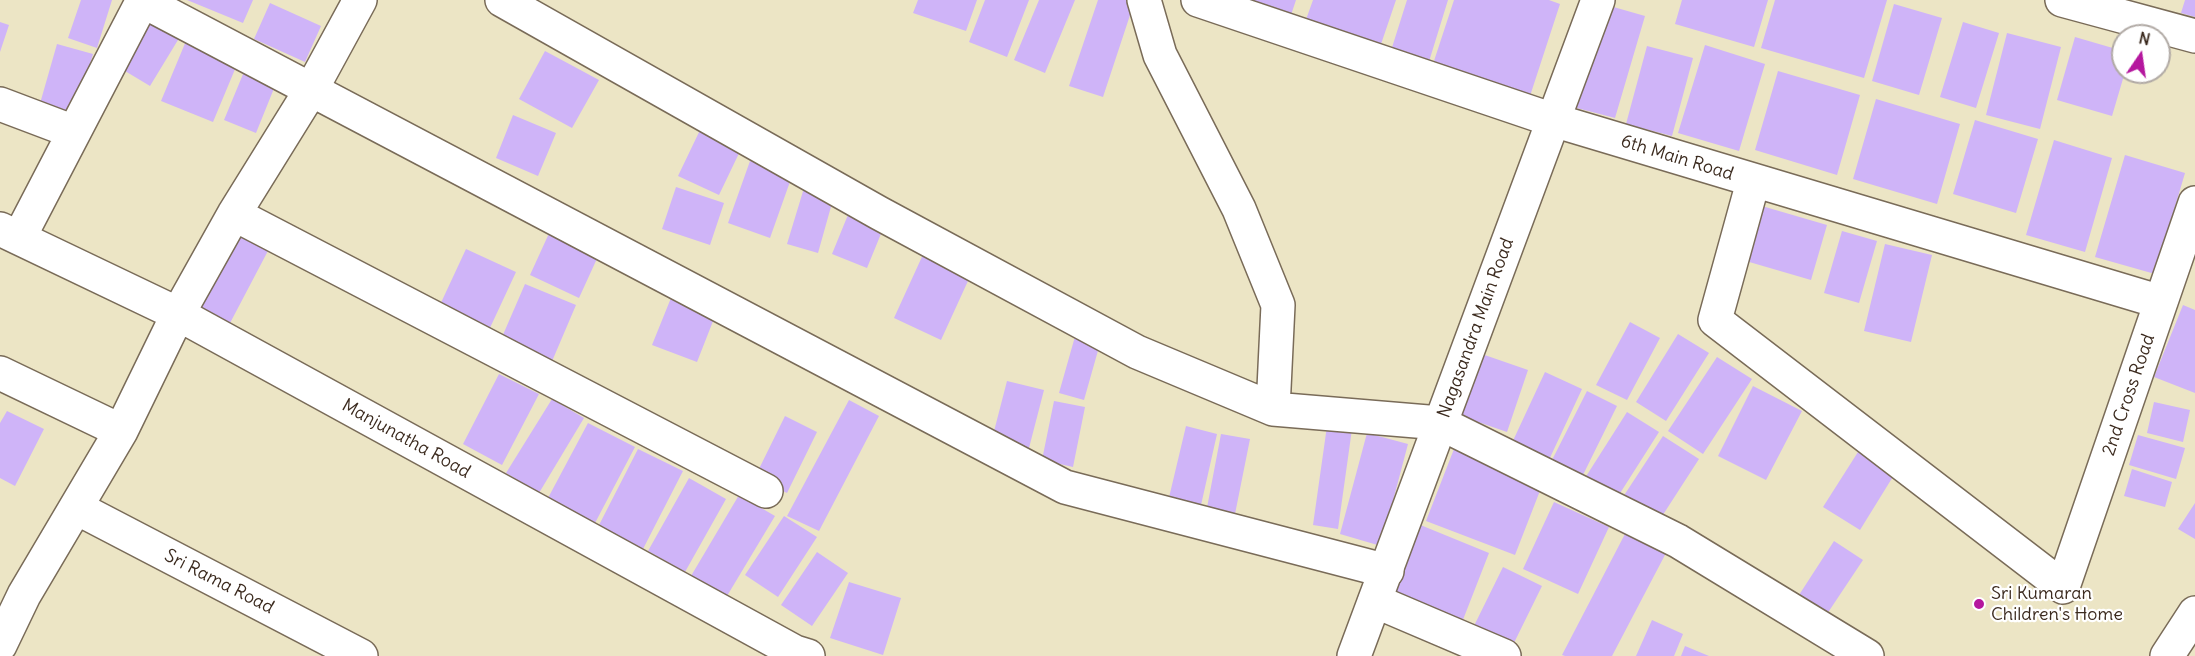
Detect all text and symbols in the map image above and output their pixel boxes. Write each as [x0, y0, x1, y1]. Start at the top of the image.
north arrow [2111, 24, 2171, 84]
text: N [2137, 27, 2152, 49]
street label: 6th Main Road [1618, 131, 1736, 185]
street label: Nagasandra Main Road [1433, 235, 1519, 421]
street label: 2nd Cross Road [2098, 331, 2160, 459]
street label: Manjunatha Road [338, 395, 474, 483]
street label: Sri Rama Road [161, 545, 277, 619]
place label: Sri Kumaran Children's Home [1991, 583, 2123, 626]
marker: Sri Kumaran Children's Home [1972, 597, 1986, 611]

